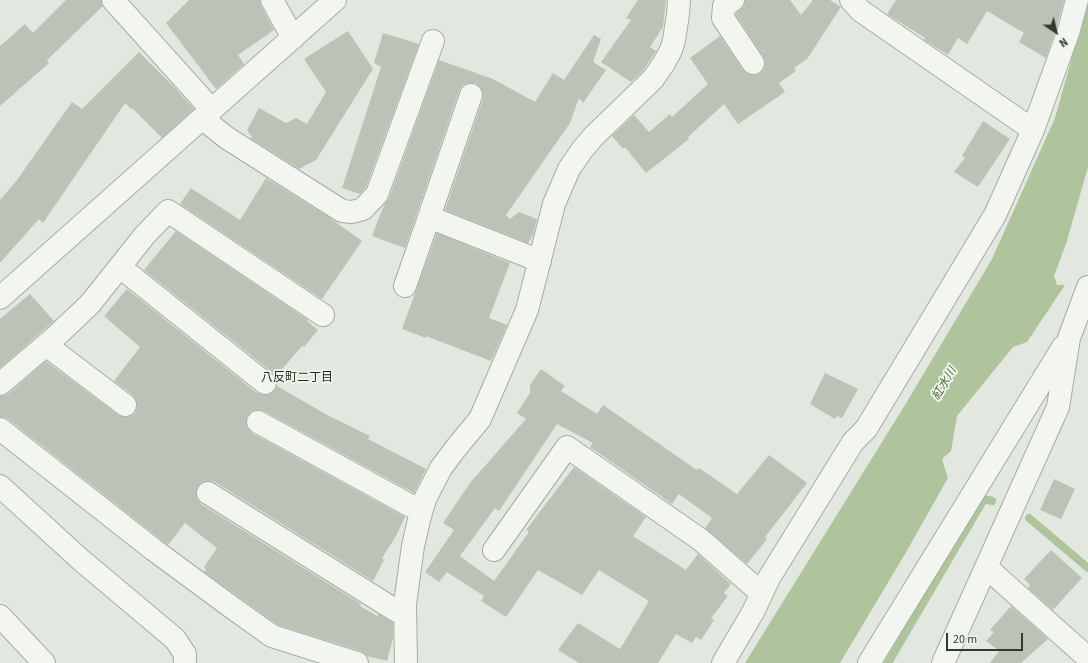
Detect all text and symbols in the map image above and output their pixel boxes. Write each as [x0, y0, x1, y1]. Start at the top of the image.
north arrow [1036, 12, 1076, 52]
text: N [1056, 34, 1070, 50]
water label: 紅水川 [930, 365, 960, 403]
district label: 八反町二丁目 [261, 371, 333, 385]
scale bar [948, 625, 1025, 651]
text: 20 m [953, 631, 977, 648]

